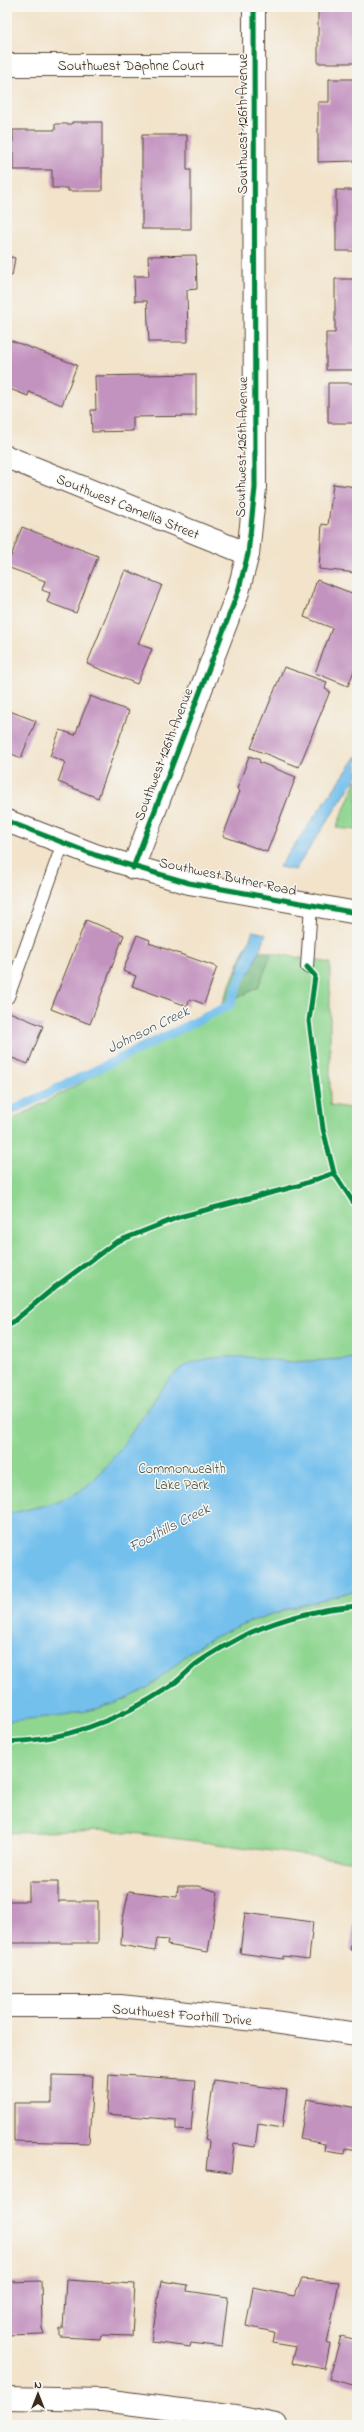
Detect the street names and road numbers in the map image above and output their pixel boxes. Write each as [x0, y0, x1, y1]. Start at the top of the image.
street label: Southwest 126th Avenue [233, 53, 254, 194]
street label: Southwest Daphne Court [58, 56, 205, 77]
street label: Southwest 126th Avenue [231, 376, 254, 518]
street label: Southwest Camellia Street [53, 469, 202, 546]
street label: Southwest 126th Avenue [129, 684, 200, 824]
street label: Southwest Butner Road [157, 853, 298, 902]
street label: Southwest Foothill Drive [111, 1999, 253, 2032]

